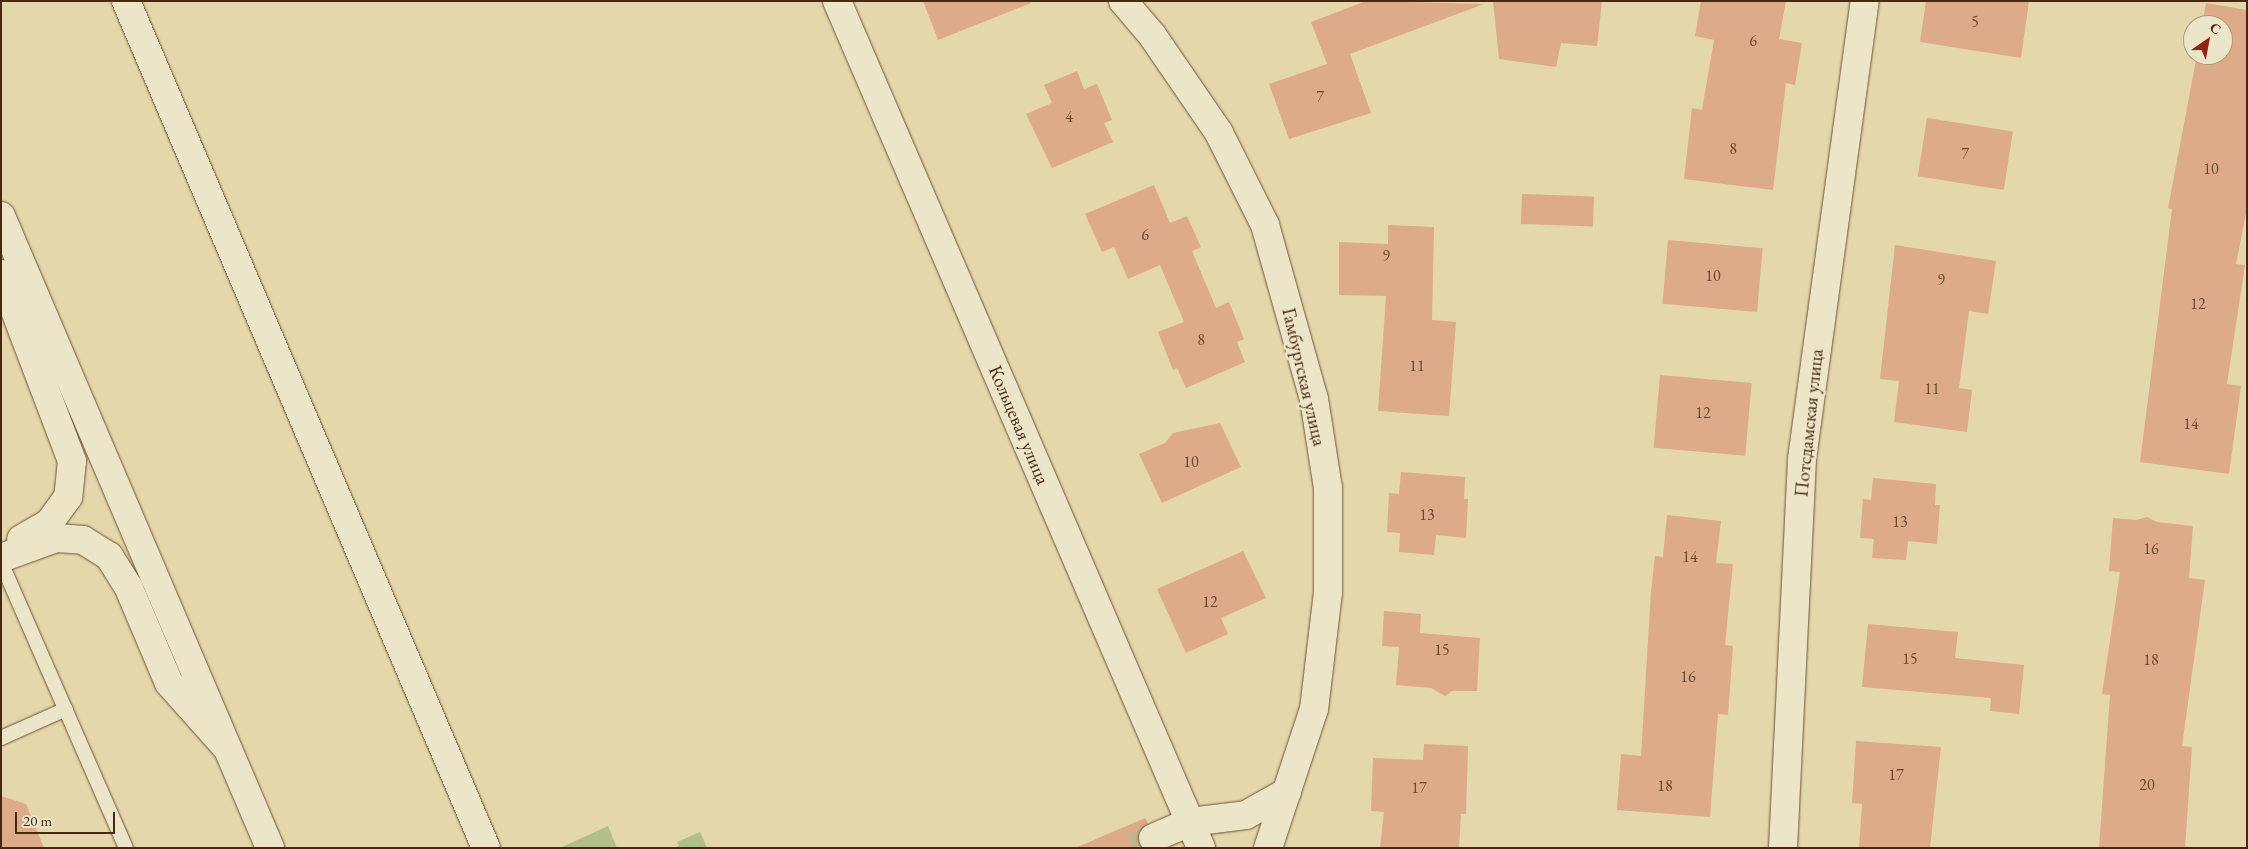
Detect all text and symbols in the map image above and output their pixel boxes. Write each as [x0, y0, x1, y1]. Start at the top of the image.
house number: 5 [1971, 12, 1979, 32]
north arrow [2183, 15, 2233, 65]
text: С [2207, 18, 2225, 39]
house number: 6 [1749, 31, 1757, 51]
house number: 7 [1316, 87, 1324, 107]
house number: 4 [1065, 107, 1073, 127]
house number: 8 [1729, 139, 1737, 159]
house number: 7 [1961, 144, 1969, 164]
house number: 10 [2203, 159, 2219, 179]
house number: 6 [1141, 225, 1149, 245]
house number: 9 [1382, 246, 1390, 266]
house number: 10 [1705, 266, 1721, 286]
house number: 9 [1937, 270, 1945, 290]
house number: 12 [2190, 294, 2206, 314]
street label: Гамбургская улица [1277, 306, 1331, 448]
house number: 8 [1197, 330, 1205, 350]
street label: Потсдамская улица [1790, 348, 1828, 498]
house number: 11 [1409, 356, 1425, 376]
street label: Кольцевая улица [984, 362, 1054, 488]
house number: 11 [1924, 379, 1940, 399]
house number: 12 [1695, 403, 1711, 423]
house number: 14 [2183, 414, 2199, 434]
house number: 10 [1183, 452, 1199, 472]
house number: 13 [1419, 505, 1435, 525]
house number: 13 [1892, 512, 1908, 532]
house number: 16 [2143, 539, 2159, 559]
house number: 14 [1682, 547, 1698, 567]
house number: 12 [1202, 592, 1218, 612]
house number: 15 [1434, 640, 1450, 660]
house number: 15 [1902, 649, 1918, 669]
house number: 18 [2143, 650, 2159, 670]
house number: 16 [1680, 667, 1696, 687]
house number: 17 [1888, 765, 1904, 785]
house number: 20 [2139, 775, 2155, 795]
house number: 18 [1657, 776, 1673, 796]
house number: 17 [1411, 778, 1427, 798]
scale bar [18, 802, 118, 834]
text: 20 m [23, 811, 52, 830]

